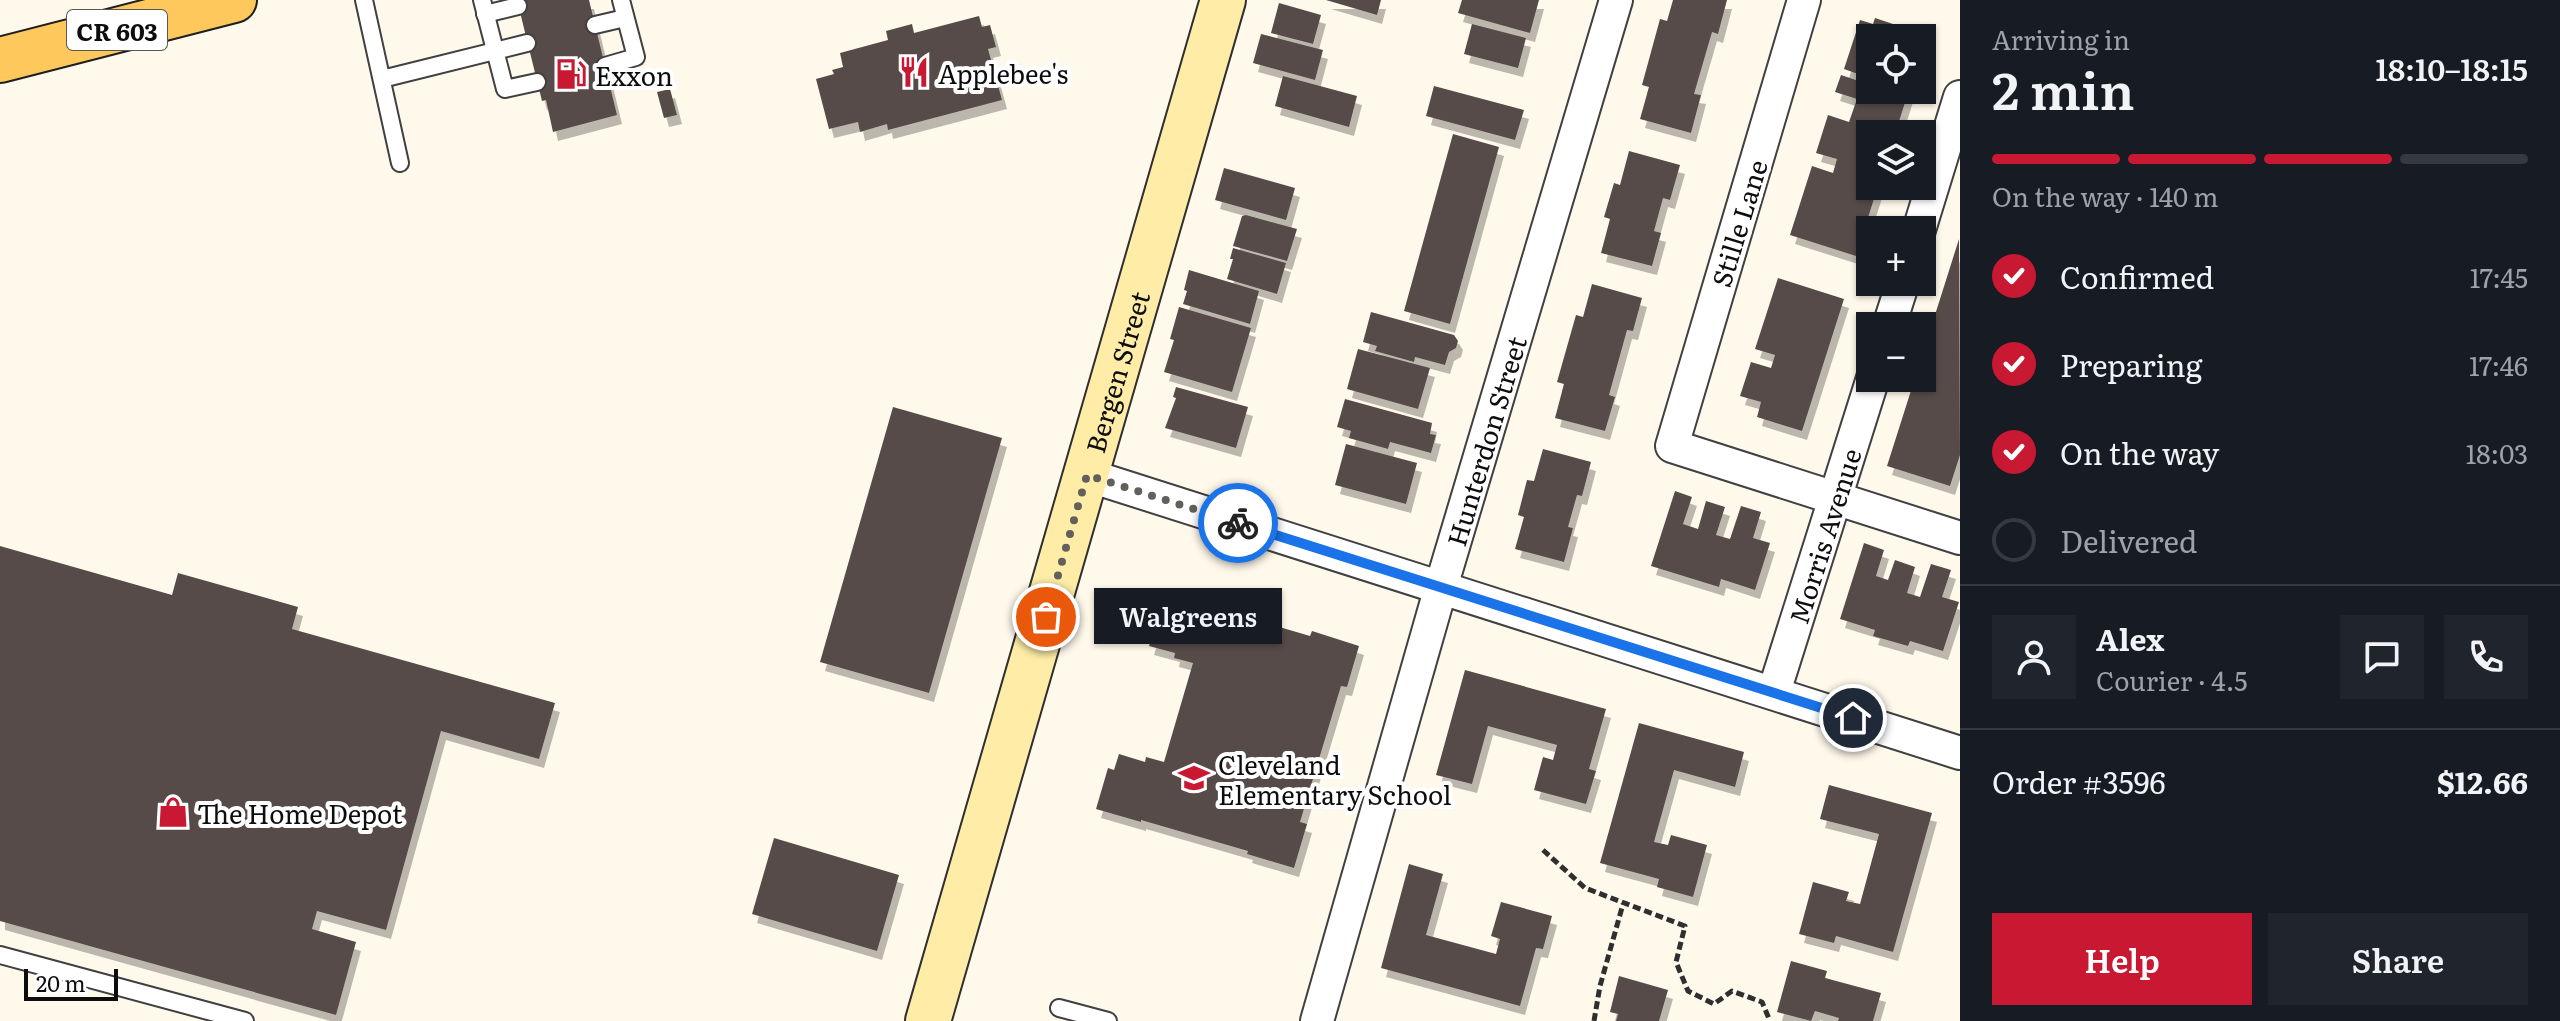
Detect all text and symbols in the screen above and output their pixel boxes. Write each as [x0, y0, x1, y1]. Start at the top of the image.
road number: CR 603 [67, 10, 167, 50]
text: Arriving in [1992, 19, 2130, 58]
map controls [1856, 24, 1936, 392]
button: locate [1856, 24, 1936, 104]
text: 18:10–18:15 [2376, 46, 2528, 90]
text: 2 min [1992, 49, 2135, 126]
place label: Applebee's [938, 53, 1068, 92]
place label: Exxon [595, 55, 673, 94]
restaurant icon: Applebee's [897, 55, 931, 89]
fuel station icon: Exxon [554, 57, 588, 91]
button: layers [1856, 120, 1936, 200]
street label: Stille Lane [1700, 155, 1776, 291]
text: On the way · 140 m [1992, 176, 2218, 215]
button: + [1856, 216, 1936, 296]
icon: check [1992, 254, 2036, 298]
text: Confirmed [2060, 254, 2214, 298]
text: 17:45 [2470, 257, 2528, 296]
street label: Bergen Street [1074, 286, 1158, 457]
button: − [1856, 312, 1936, 392]
street label: Hunterdon Street [1435, 331, 1534, 550]
icon: check [1992, 342, 2036, 386]
text: Preparing [2060, 342, 2202, 386]
text: 17:46 [2469, 345, 2528, 384]
icon: check [1992, 430, 2036, 474]
text: On the way [2060, 430, 2219, 474]
text: 18:03 [2466, 433, 2528, 472]
street label: Morris Avenue [1777, 443, 1869, 628]
courier [1198, 483, 1278, 563]
icon: bike [1216, 501, 1260, 545]
text: Delivered [2060, 518, 2197, 562]
pin [1012, 583, 1080, 651]
callout: Walgreens [1094, 589, 1282, 645]
icon: bag [1024, 595, 1068, 639]
text: Walgreens [1119, 596, 1257, 635]
button: person [1992, 615, 2076, 699]
button: chat [2340, 615, 2424, 699]
button: phone [2444, 615, 2528, 699]
text: Alex [2096, 616, 2164, 660]
text: Courier · 4.5 [2096, 660, 2248, 699]
pin [1819, 684, 1887, 752]
icon: home [1831, 696, 1875, 740]
place label: Cleveland Elementary School [1218, 744, 1452, 813]
text: Order #3596 [1992, 759, 2166, 803]
text: $12.66 [2437, 759, 2528, 803]
school or university icon: Cleveland Elementary School [1177, 761, 1211, 795]
place label: The Home Depot [197, 793, 403, 832]
shop icon: The Home Depot [156, 795, 190, 829]
button: Help [1992, 913, 2252, 1005]
button: Share [2268, 913, 2528, 1005]
scale bar [24, 965, 118, 1001]
text: 20 m [36, 966, 86, 999]

